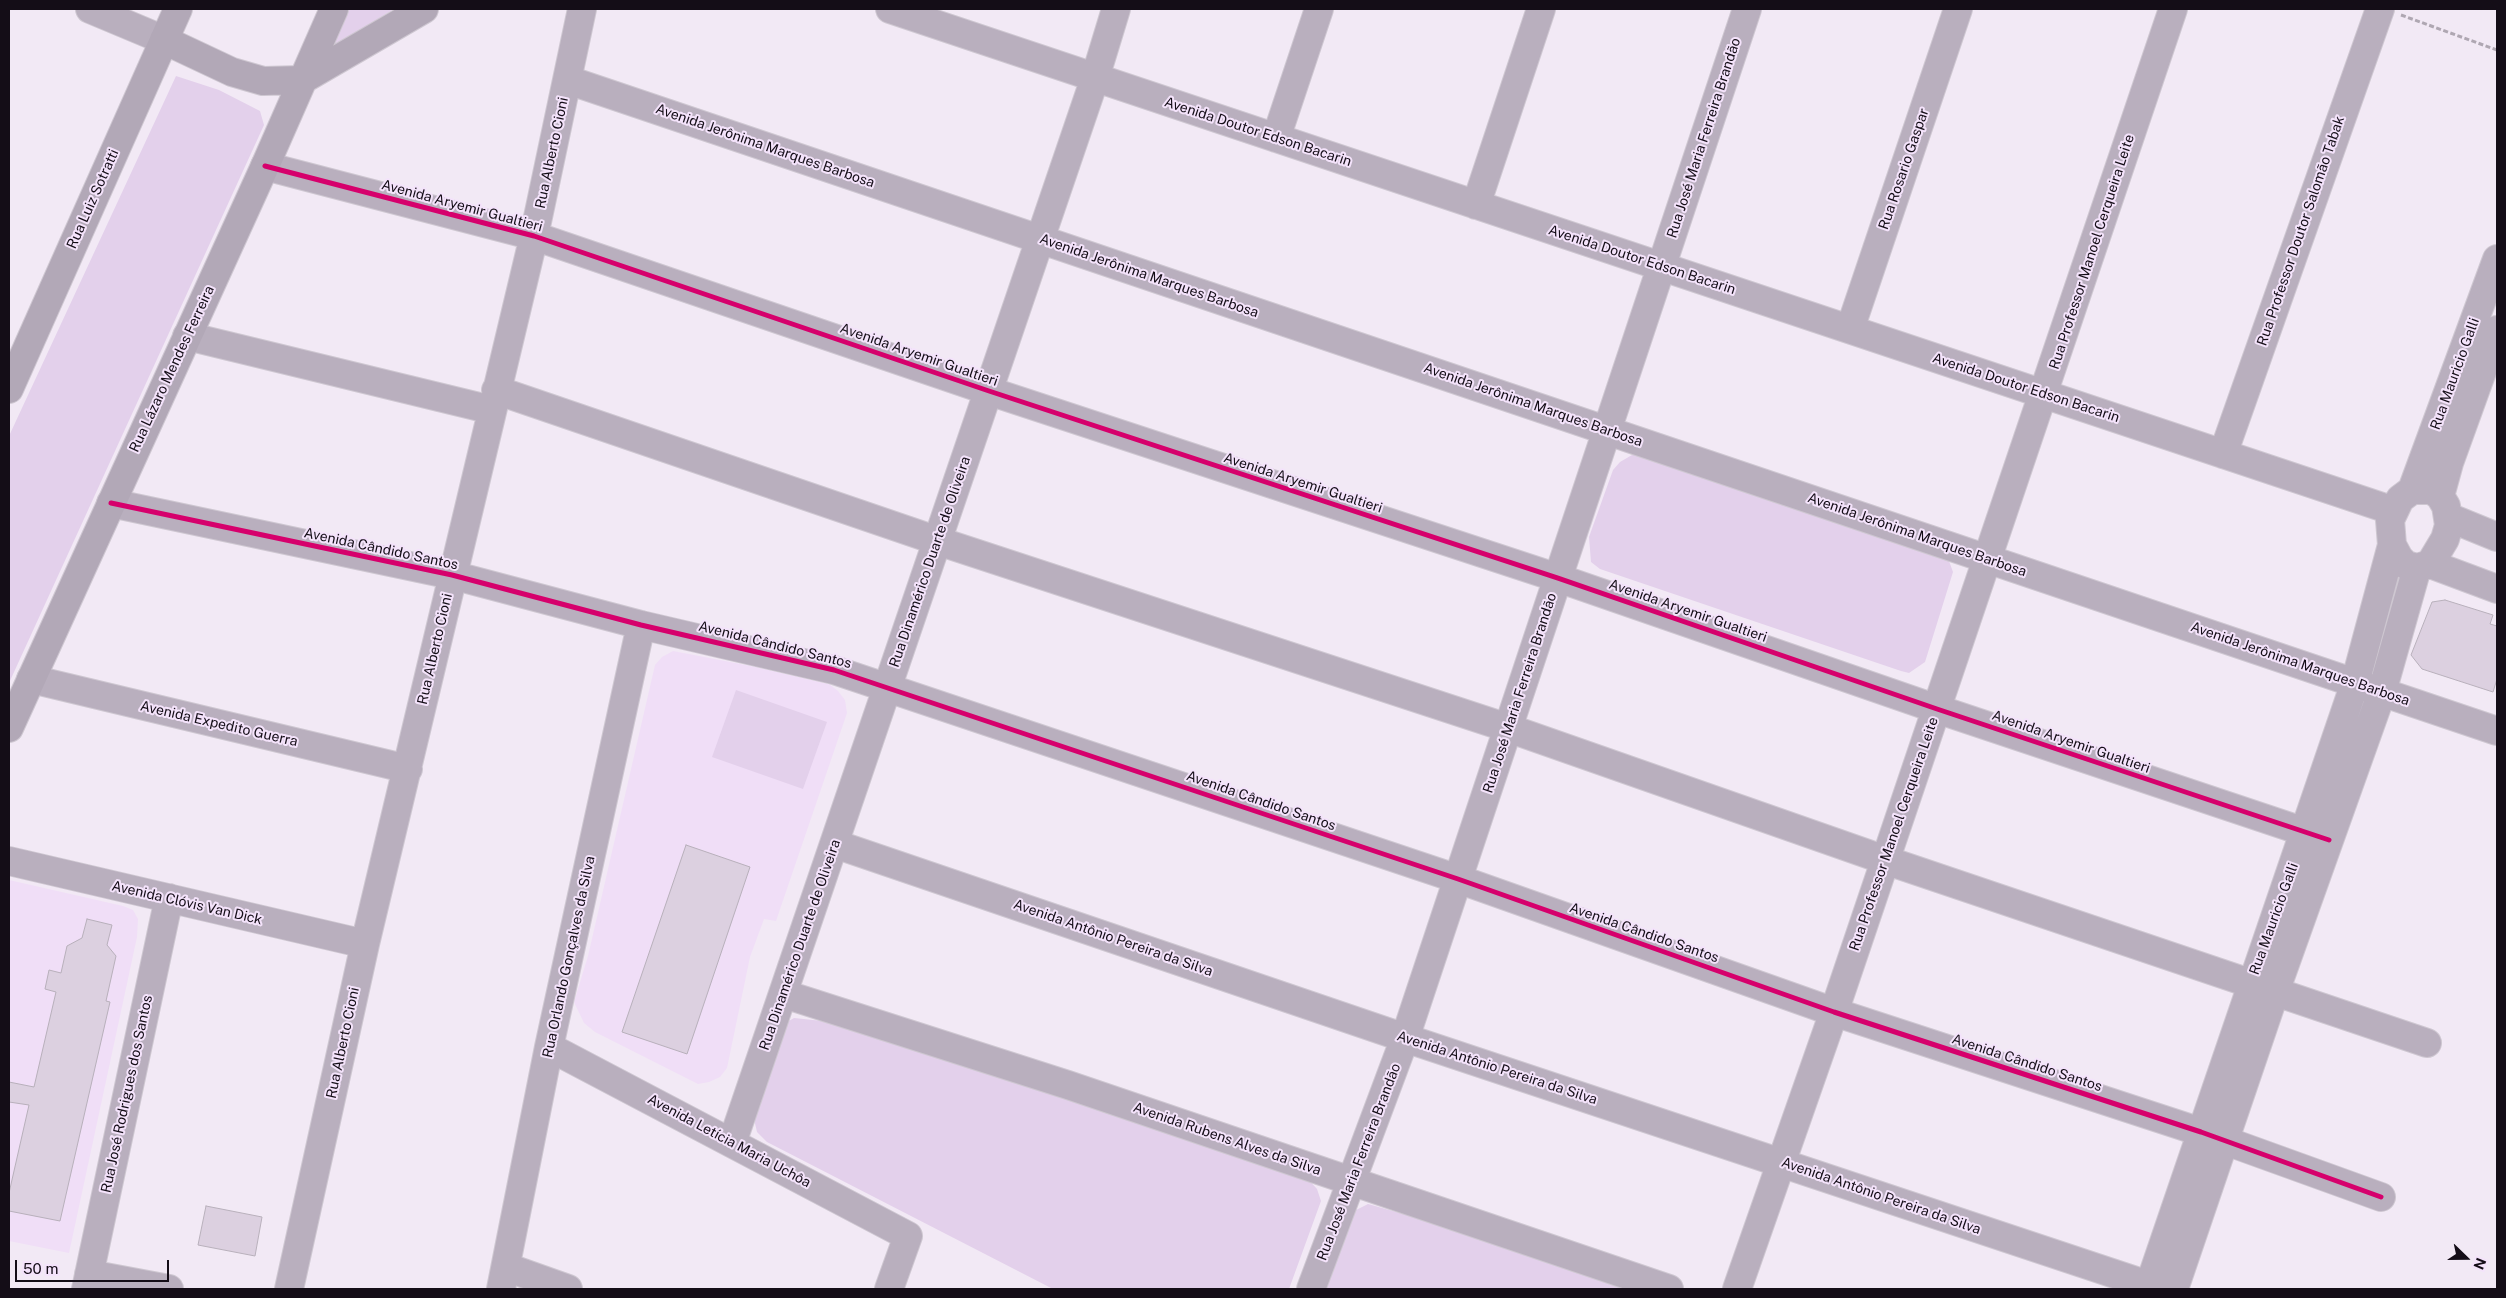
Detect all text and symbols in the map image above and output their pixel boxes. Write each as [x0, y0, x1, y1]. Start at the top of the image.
street label: Rua José Maria Ferreira Brandão [1664, 36, 1744, 240]
street label: Avenida Doutor Edson Bacarin [1162, 94, 1354, 170]
street label: Rua Alberto Cioni [532, 96, 572, 210]
street label: Avenida Jerônima Marques Barbosa [653, 101, 877, 191]
street label: Rua Rosario Gaspar [1875, 106, 1933, 232]
street label: Rua Professor Doutor Salomão Tabak [2254, 114, 2348, 348]
street label: Rua Professor Manoel Cerqueira Leite [2046, 132, 2138, 372]
street label: Rua Luiz Sotratti [64, 147, 122, 251]
street label: Avenida Aryemir Gualtieri [380, 176, 544, 236]
street label: Avenida Doutor Edson Bacarin [1546, 222, 1738, 298]
street label: Avenida Jerônima Marques Barbosa [1037, 231, 1261, 321]
street label: Rua Lázaro Mendes Ferreira [126, 283, 218, 455]
street label: Rua Mauricio Galli [2427, 316, 2483, 432]
street label: Avenida Aryemir Gualtieri [838, 320, 1000, 390]
street label: Avenida Doutor Edson Bacarin [1930, 350, 2122, 426]
street label: Avenida Jerônima Marques Barbosa [1421, 360, 1645, 450]
street label: Avenida Aryemir Gualtieri [1221, 449, 1385, 517]
street label: Rua Dinamérico Duarte de Oliveira [886, 454, 974, 670]
street label: Avenida Jerônima Marques Barbosa [1805, 490, 2029, 580]
street label: Avenida Cândido Santos [302, 524, 460, 574]
street label: Avenida Aryemir Gualtieri [1607, 576, 1769, 646]
street label: Rua José Maria Ferreira Brandão [1480, 591, 1560, 795]
street label: Rua Alberto Cioni [414, 592, 456, 706]
street label: Avenida Cândido Santos [697, 618, 853, 672]
street label: Avenida Jerônima Marques Barbosa [2188, 619, 2412, 709]
street label: Avenida Expedito Guerra [139, 698, 299, 750]
street label: Avenida Aryemir Gualtieri [1990, 707, 2152, 777]
street label: Rua Professor Manoel Cerqueira Leite [1846, 715, 1942, 953]
street label: Avenida Cândido Santos [1184, 768, 1338, 834]
street label: Rua Dinamérico Duarte de Oliveira [756, 837, 844, 1053]
street label: Rua Orlando Gonçalves da Silva [539, 855, 599, 1059]
street label: Rua Mauricio Galli [2246, 861, 2302, 977]
street label: Avenida Clóvis Van Dick [110, 878, 264, 928]
street label: Avenida Antônio Pereira da Silva [1011, 896, 1215, 980]
street label: Avenida Cândido Santos [1567, 900, 1721, 966]
street label: Rua Alberto Cioni [323, 986, 363, 1100]
street label: Rua José Rodrigues dos Santos [98, 994, 156, 1194]
street label: Avenida Antônio Pereira da Silva [1395, 1028, 1599, 1108]
street label: Avenida Cândido Santos [1950, 1031, 2104, 1095]
street label: Rua José Maria Ferreira Brandão [1314, 1061, 1404, 1263]
street label: Avenida Letícia Maria Uchôa [644, 1091, 814, 1191]
street label: Avenida Rubens Alves da Silva [1131, 1099, 1323, 1179]
street label: Avenida Antônio Pereira da Silva [1779, 1154, 1983, 1238]
north arrow [2441, 1233, 2491, 1283]
scale bar [18, 1250, 171, 1282]
text: N [2470, 1256, 2489, 1272]
text: 50 m [23, 1260, 58, 1277]

